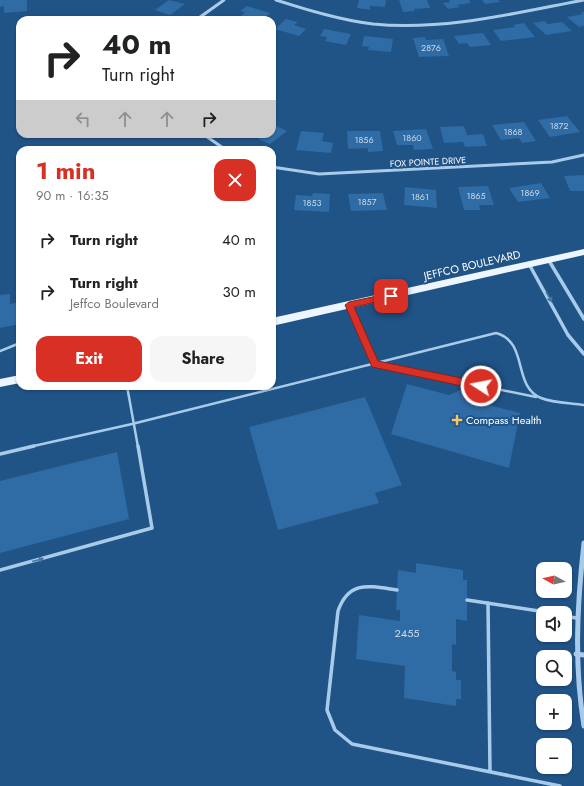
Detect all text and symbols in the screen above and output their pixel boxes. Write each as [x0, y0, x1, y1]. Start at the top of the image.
text: 40 m [102, 24, 171, 65]
icon: right [36, 32, 88, 84]
house number: 2876 [421, 41, 441, 54]
text: Turn right [102, 62, 174, 88]
icon: left [72, 108, 94, 130]
icon: ahead [114, 108, 136, 130]
icon: ahead [156, 108, 178, 130]
icon: right [198, 108, 220, 130]
house number: 1872 [550, 119, 568, 132]
house number: 1868 [503, 125, 523, 138]
house number: 1860 [402, 131, 422, 144]
house number: 1856 [354, 133, 374, 146]
text: 1 min [36, 153, 96, 188]
street label: FOX POINTE DRIVE [390, 153, 466, 170]
button: close [214, 159, 256, 201]
text: 90 m · 16:35 [36, 186, 109, 205]
house number: 1869 [520, 186, 540, 199]
house number: 1865 [466, 189, 486, 202]
house number: 1861 [411, 190, 429, 203]
house number: 1857 [358, 195, 377, 208]
house number: 1853 [303, 196, 322, 209]
icon: right [36, 229, 58, 251]
text: Turn right [70, 229, 138, 251]
text: 40 m [222, 229, 256, 251]
street label: JEFFCO BOULEVARD [420, 246, 523, 284]
text: Turn right [70, 272, 138, 294]
pin [374, 279, 408, 313]
icon: right [36, 281, 58, 303]
text: 30 m [223, 281, 256, 303]
icon: arrive [380, 285, 402, 307]
one-way arrow [545, 291, 552, 303]
text: Jeffco Boulevard [70, 294, 159, 313]
button: Exit [36, 336, 142, 382]
button: Share [150, 336, 256, 382]
position arrow [460, 365, 502, 407]
place label: Compass Health [466, 412, 542, 428]
marker: Compass Health [451, 414, 463, 426]
one-way arrow [32, 557, 44, 563]
north arrow [536, 562, 572, 598]
map controls [536, 562, 572, 774]
button: sound [536, 606, 572, 642]
house number: 2455 [394, 625, 420, 641]
button: search [536, 650, 572, 686]
button: + [536, 694, 572, 730]
button: − [536, 738, 572, 774]

